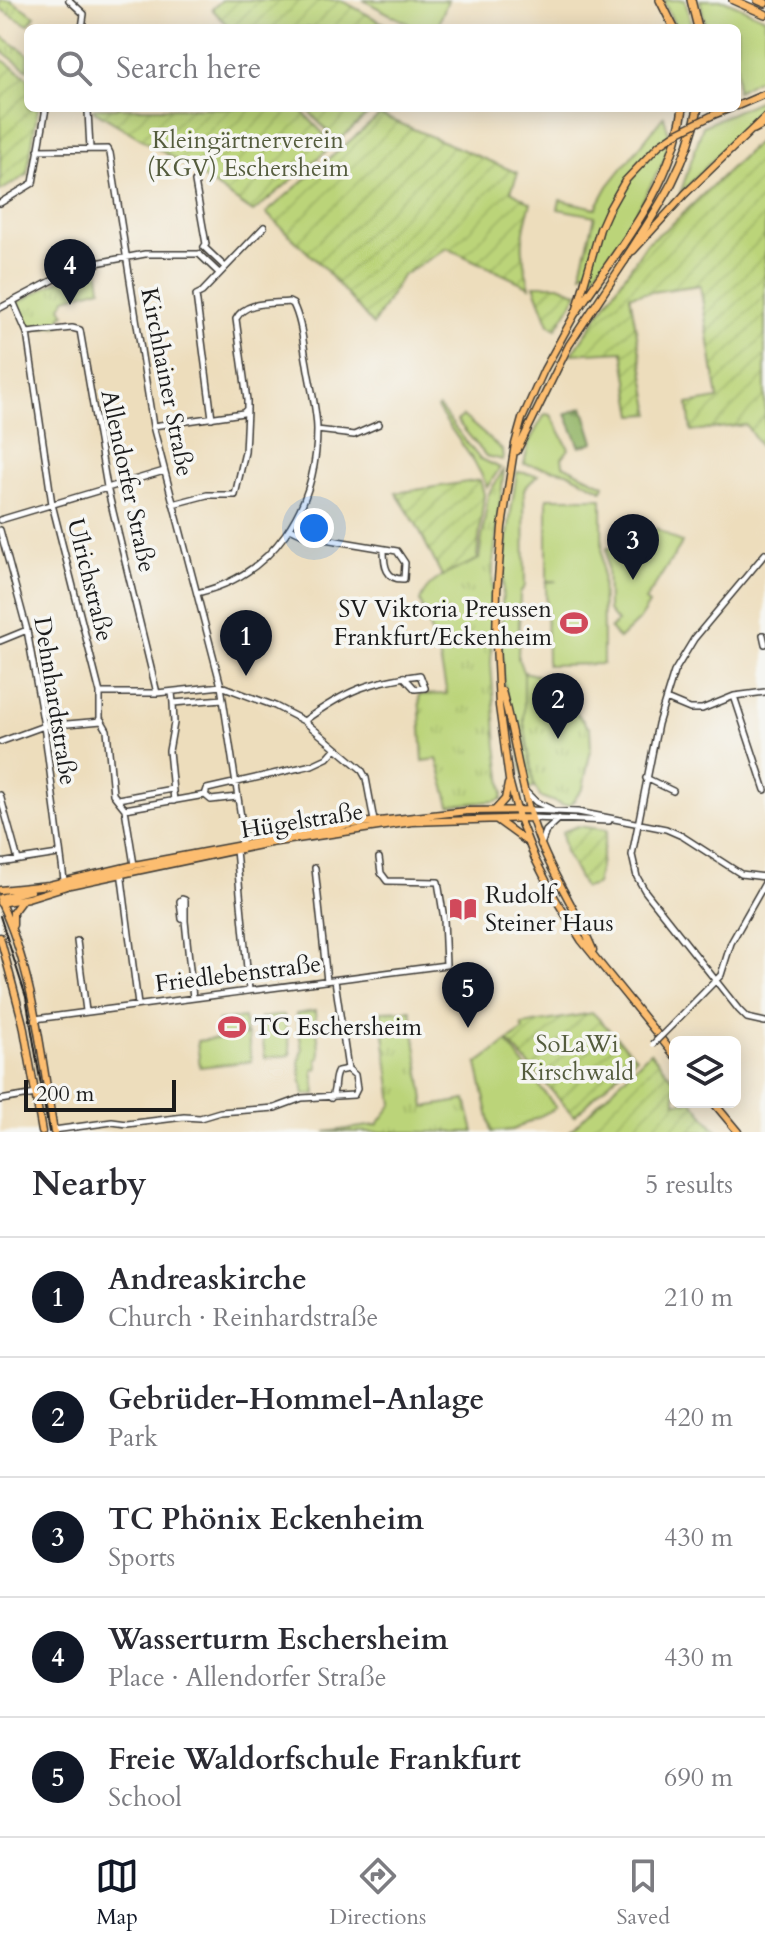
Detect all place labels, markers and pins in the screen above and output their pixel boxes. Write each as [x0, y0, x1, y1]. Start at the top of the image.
pin: 4 [44, 239, 96, 305]
pin: 3 [607, 514, 659, 580]
place label: SV Viktoria Preussen Frankfurt/Eckenheim [334, 593, 553, 654]
sports icon: SV Viktoria Preussen Frankfurt/Eckenheim [559, 608, 589, 638]
pin: 1 [220, 610, 272, 676]
pin: 2 [532, 673, 584, 739]
place label: Rudolf Steiner Haus [485, 879, 614, 940]
library icon: Rudolf Steiner Haus [448, 894, 478, 924]
pin: 5 [442, 962, 494, 1028]
place label: TC Eschersheim [254, 1011, 423, 1044]
sports icon: TC Eschersheim [217, 1012, 247, 1042]

